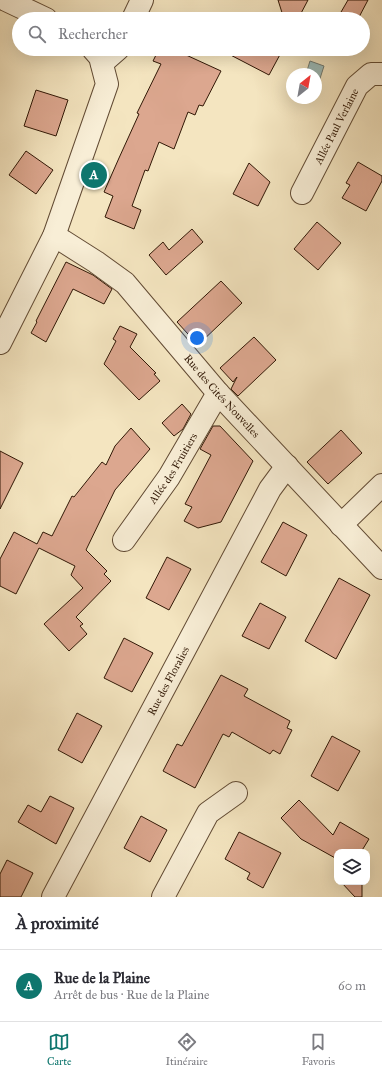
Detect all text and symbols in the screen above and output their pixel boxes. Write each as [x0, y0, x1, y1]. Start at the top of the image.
search box [12, 12, 370, 56]
icon: search [26, 23, 48, 45]
text: Rechercher [58, 25, 128, 43]
north arrow [286, 68, 322, 104]
street label: Allée Paul Verlaine [311, 86, 361, 167]
pin: A [81, 160, 107, 190]
your location [187, 328, 207, 348]
street label: Rue des Cités Nouvelles [181, 351, 263, 440]
street label: Allée des Fruitiers [145, 430, 200, 507]
street label: Rue des Floralies [144, 644, 192, 717]
map controls [334, 849, 370, 885]
button: layers [334, 849, 370, 885]
text: À proximité [16, 913, 99, 934]
text: Rue de la Plaine [54, 969, 150, 987]
text: A [25, 978, 33, 994]
text: 60 m [338, 978, 366, 994]
text: Arrêt de bus · Rue de la Plaine [54, 987, 210, 1003]
tab: Carte [47, 1031, 72, 1068]
tab: Itinéraire [165, 1031, 208, 1068]
tab: Favoris [302, 1031, 335, 1068]

